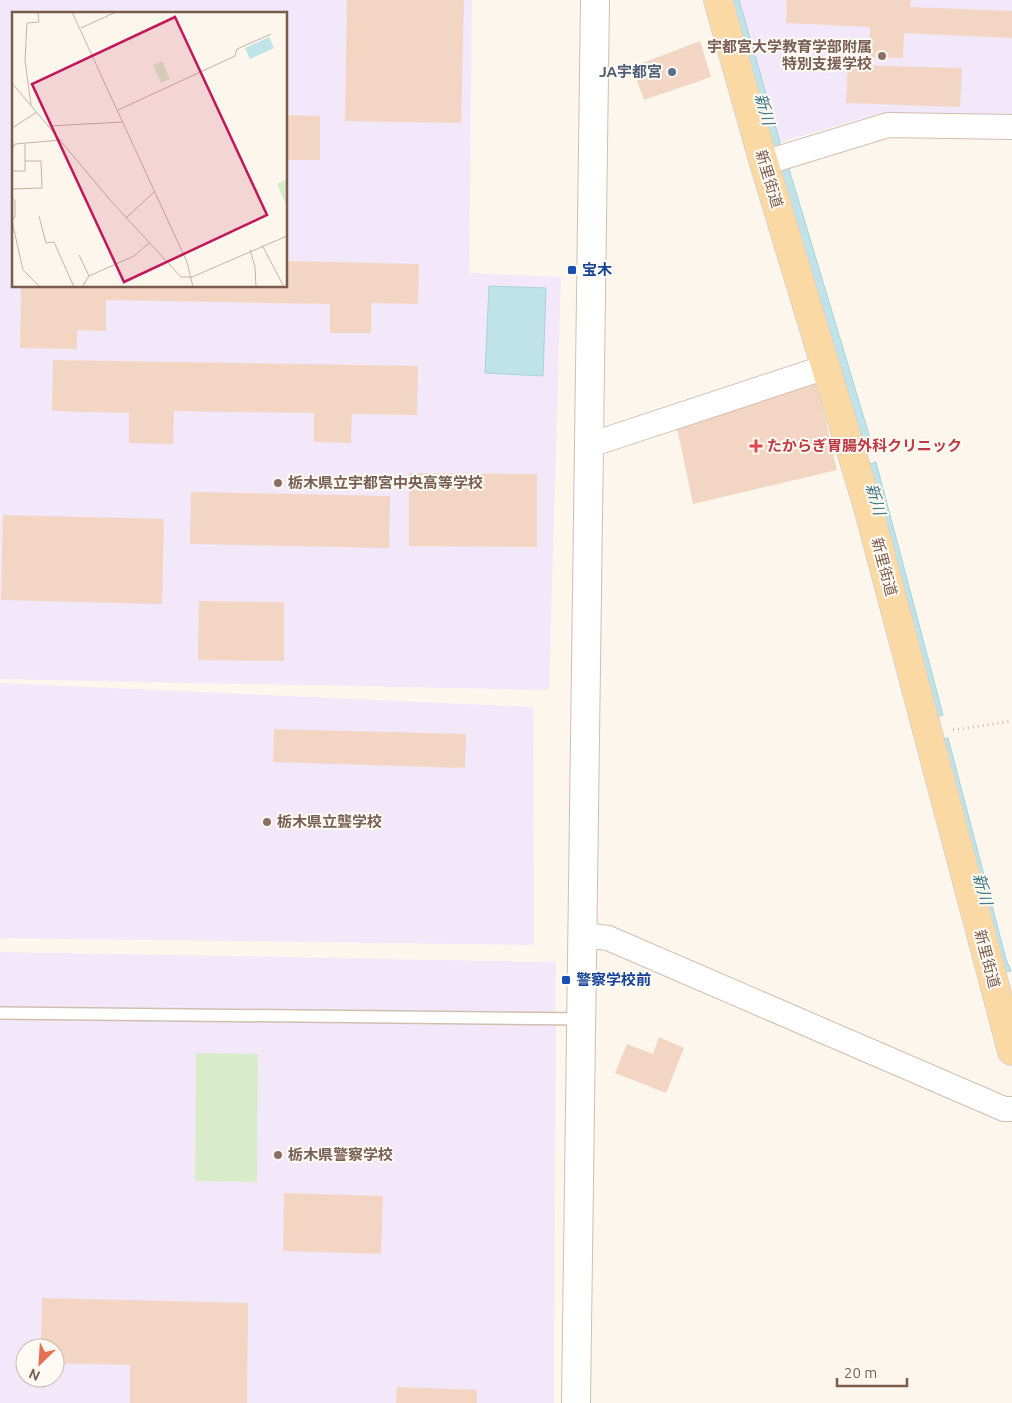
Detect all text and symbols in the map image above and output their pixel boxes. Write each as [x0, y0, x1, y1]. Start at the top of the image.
inset map [12, 12, 288, 288]
place label: 宇都宮大学教育学部附属 特別支援学校 [707, 38, 872, 72]
marker: 宇都宮大学教育学部附属 特別支援学校 [876, 50, 888, 62]
place label: JA宇都宮 [599, 63, 662, 80]
marker: JA宇都宮 [666, 66, 678, 78]
water label: 新川 [752, 91, 779, 129]
street label: 新里街道 [753, 148, 786, 210]
place label: 宝木 [582, 261, 612, 278]
marker: 宝木 [566, 264, 578, 276]
place label: たからぎ胃腸外科クリニック [767, 437, 962, 454]
marker: たからぎ胃腸外科クリニック [749, 439, 763, 453]
place label: 栃木県立宇都宮中央高等学校 [288, 474, 483, 491]
marker: 栃木県立宇都宮中央高等学校 [272, 477, 284, 489]
water label: 新川 [863, 481, 890, 519]
street label: 新里街道 [869, 536, 900, 598]
place label: 栃木県立聾学校 [277, 813, 382, 830]
marker: 栃木県立聾学校 [261, 816, 273, 828]
water label: 新川 [970, 871, 996, 909]
street label: 新里街道 [972, 928, 1003, 990]
place label: 警察学校前 [576, 971, 651, 988]
marker: 警察学校前 [560, 974, 572, 986]
place label: 栃木県警察学校 [288, 1146, 393, 1163]
marker: 栃木県警察学校 [272, 1149, 284, 1161]
north arrow [15, 1338, 65, 1388]
scale bar [837, 1356, 907, 1388]
text: 20 m [844, 1364, 877, 1381]
text: N [26, 1365, 43, 1384]

